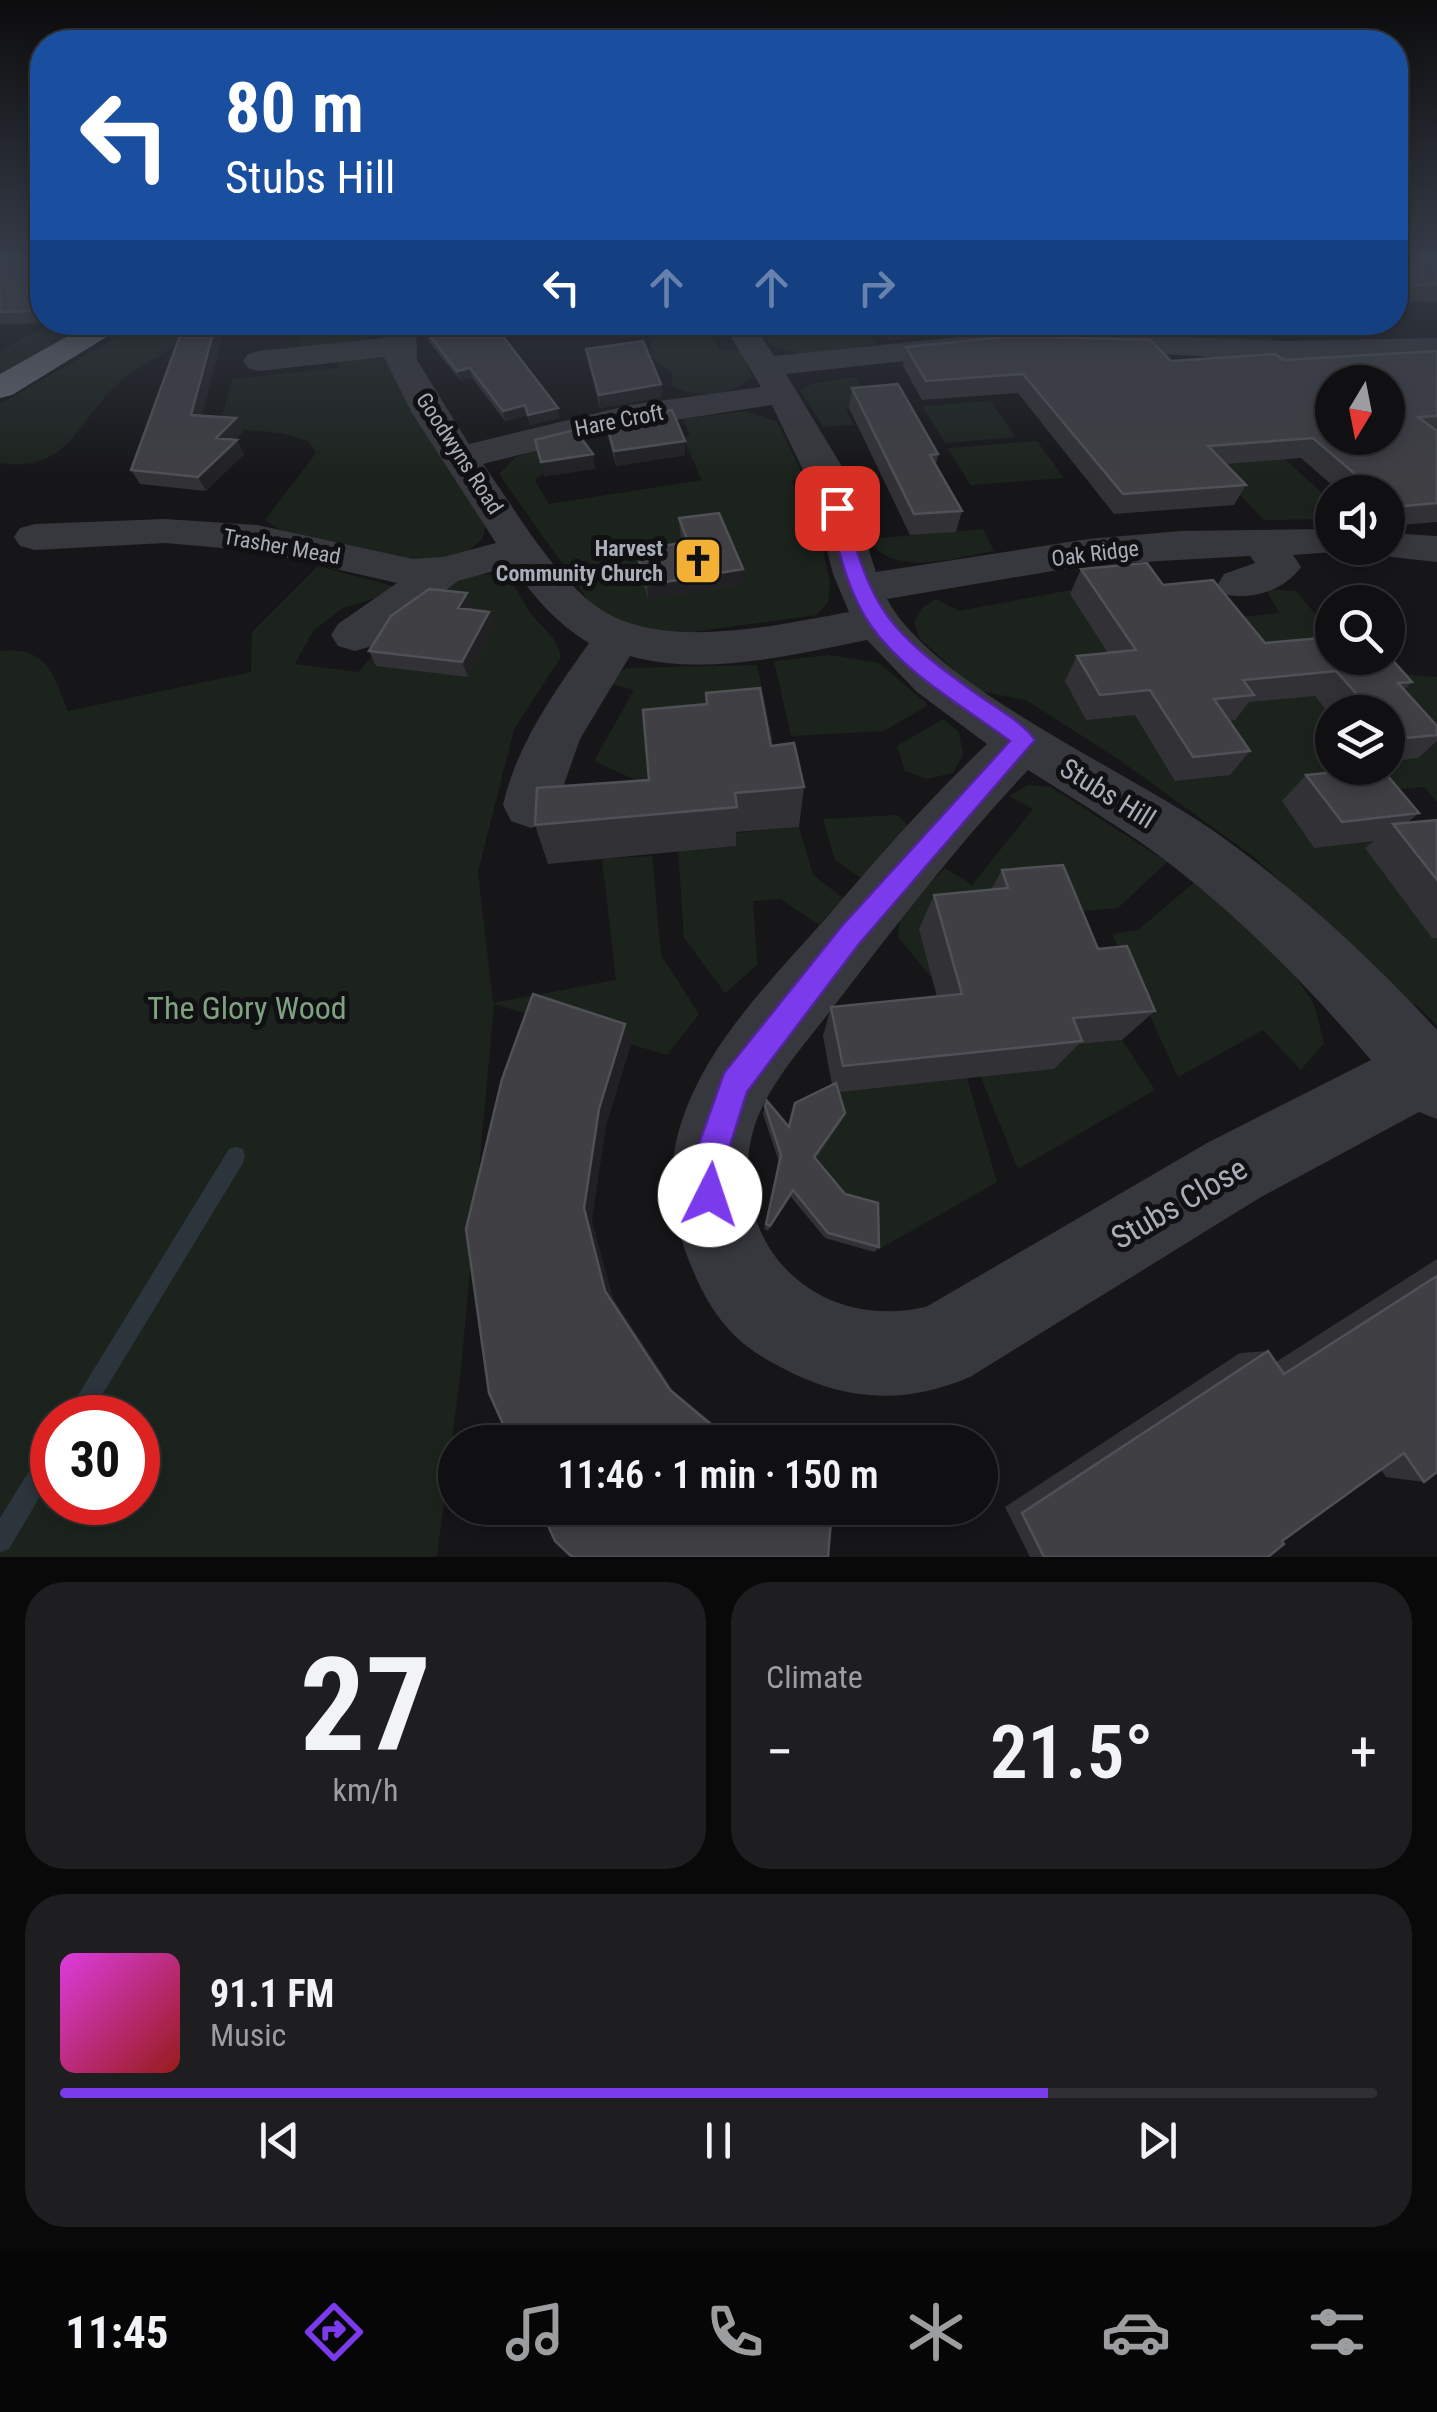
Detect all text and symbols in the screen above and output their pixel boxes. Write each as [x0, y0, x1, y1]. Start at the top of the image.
text: 80 m [225, 67, 364, 149]
icon: left [60, 70, 190, 200]
text: Stubs Hill [225, 151, 395, 204]
icon: left [534, 260, 589, 315]
icon: ahead [639, 260, 694, 315]
icon: ahead [744, 260, 799, 315]
icon: right [849, 260, 904, 315]
north arrow [1315, 365, 1405, 455]
map controls [1315, 365, 1405, 785]
street label: Goodwyns Road [411, 388, 508, 519]
street label: Hare Croft [573, 400, 665, 441]
pin [795, 466, 880, 551]
button: sound [1315, 475, 1405, 565]
icon: arrive [810, 481, 865, 536]
street label: Trasher Mead [221, 524, 342, 569]
church icon: Harvest Community Church [672, 535, 724, 587]
place label: Harvest Community Church [496, 536, 663, 586]
street label: Oak Ridge [1050, 536, 1140, 571]
button: search [1315, 585, 1405, 675]
button: layers [1315, 695, 1405, 785]
street label: Stubs Hill [1054, 751, 1161, 835]
park label: The Glory Wood [147, 989, 347, 1027]
position arrow [658, 1143, 762, 1247]
street label: Stubs Close [1104, 1149, 1254, 1257]
speed limit sign: 30 [30, 1395, 160, 1525]
text: 11:46 · 1 min · 150 m [558, 1453, 878, 1497]
text: 27 [300, 1629, 431, 1782]
text: Climate [766, 1658, 863, 1696]
text: 21.5° [990, 1708, 1153, 1796]
text: − [766, 1720, 794, 1784]
text: + [1350, 1720, 1377, 1784]
text: km/h [333, 1771, 398, 1809]
text: 91.1 FM [210, 1972, 334, 2016]
text: Music [210, 2016, 286, 2054]
icon: previous [252, 2113, 307, 2168]
icon: pause [691, 2113, 746, 2168]
icon: next [1130, 2113, 1185, 2168]
icon: directions [299, 2297, 369, 2367]
icon: music [500, 2297, 570, 2367]
icon: phone [700, 2297, 770, 2367]
icon: climate [901, 2297, 971, 2367]
icon: car [1101, 2297, 1171, 2367]
icon: filters [1302, 2297, 1372, 2367]
text: 11:45 [65, 2306, 169, 2359]

